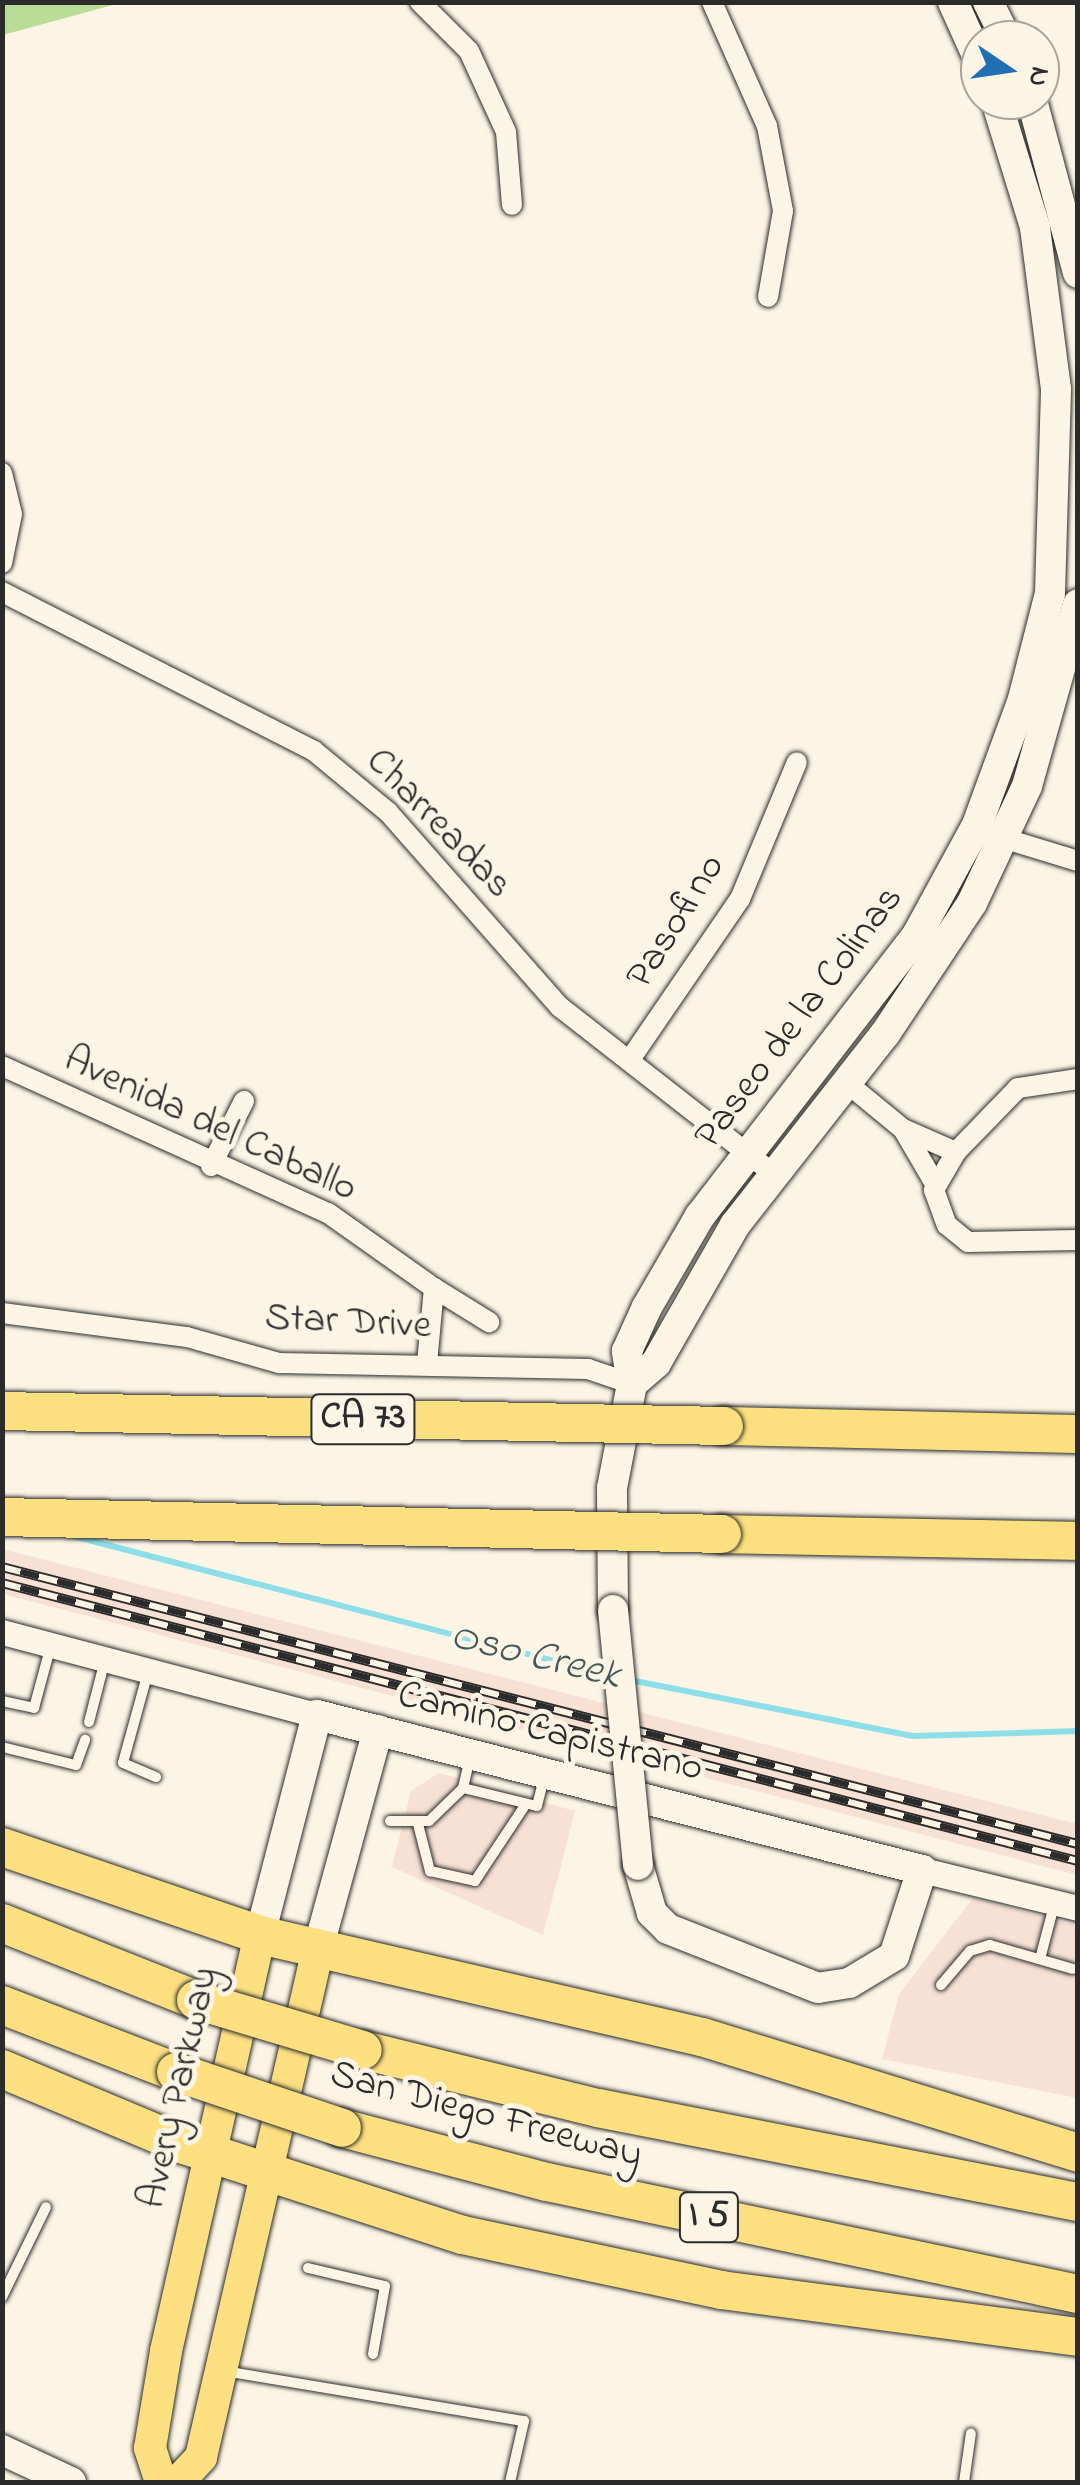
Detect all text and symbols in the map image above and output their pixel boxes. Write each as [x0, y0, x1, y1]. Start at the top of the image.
north arrow [960, 20, 1060, 120]
text: N [1016, 63, 1060, 90]
street label: Charreadas [354, 739, 522, 909]
street label: Pasofino [617, 846, 737, 998]
street label: Paseo de la Colinas [685, 877, 915, 1159]
street label: Avenida del Caballo [56, 1036, 364, 1214]
street label: Star Drive [264, 1295, 432, 1351]
road number: CA 73 [308, 1386, 418, 1452]
water label: Oso Creek [445, 1612, 625, 1702]
street label: Camino Capistrano [392, 1672, 708, 1794]
street label: Avery Parkway [129, 1963, 231, 2213]
street label: San Diego Freeway [325, 2051, 647, 2181]
road number: I 5 [676, 2184, 742, 2250]

